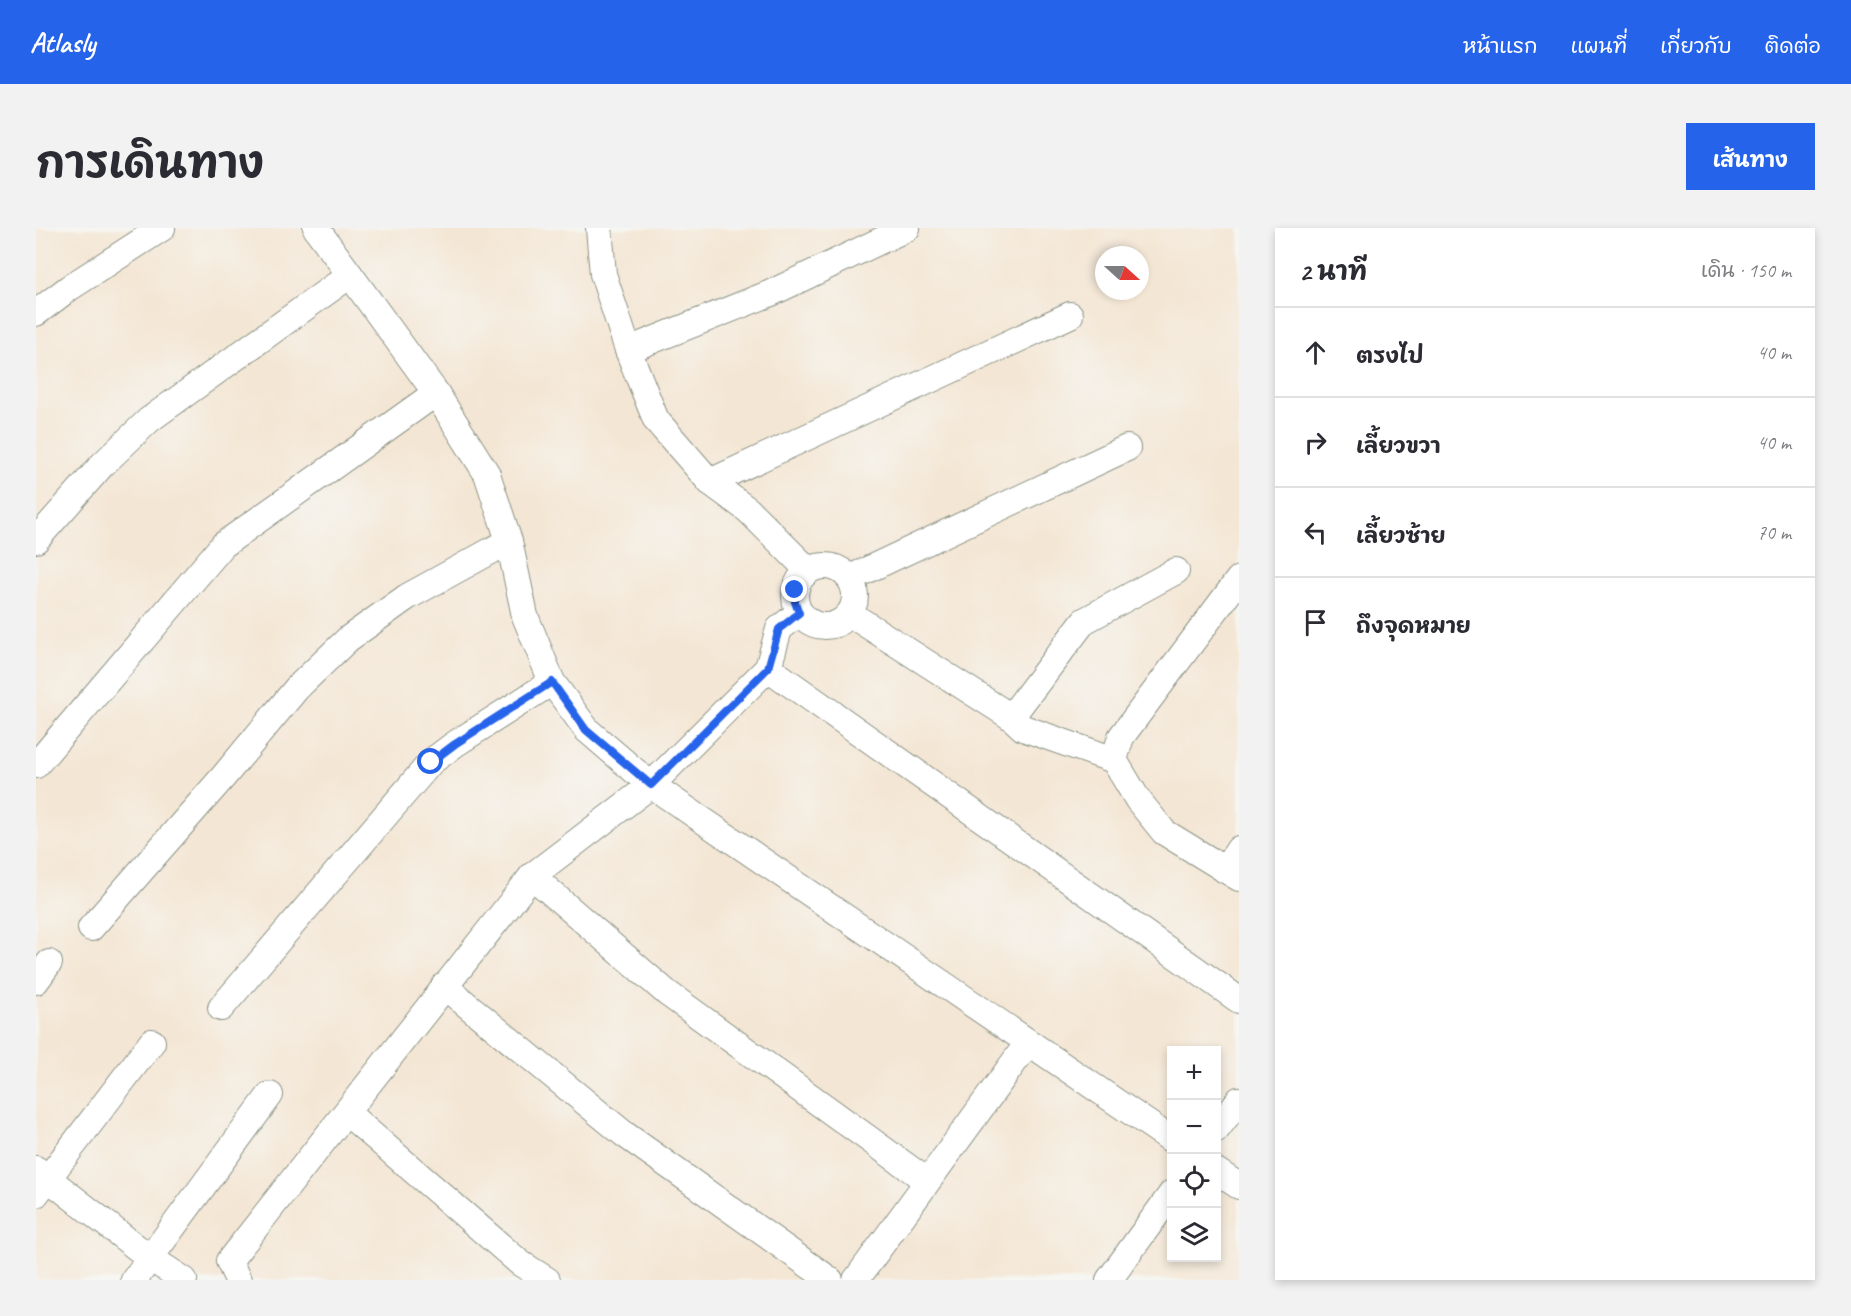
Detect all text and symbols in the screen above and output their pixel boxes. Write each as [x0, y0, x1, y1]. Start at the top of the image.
text: Atlasly [30, 25, 95, 60]
text: หน้าแรก [1463, 33, 1538, 59]
text: แผนที่ [1571, 33, 1627, 59]
text: เกี่ยวกับ [1660, 33, 1732, 59]
text: ติดต่อ [1765, 33, 1821, 59]
button: เส้นทาง [1686, 123, 1815, 190]
text: การเดินทาง [36, 137, 264, 190]
north arrow [1095, 246, 1149, 300]
text: 2 นาที [1299, 255, 1367, 288]
text: เดิน · 150 m [1701, 258, 1791, 283]
icon: ahead [1299, 336, 1332, 369]
text: 40 m [1757, 340, 1791, 365]
text: ตรงไป [1356, 342, 1424, 370]
icon: right [1299, 426, 1332, 459]
text: 40 m [1757, 430, 1791, 455]
text: เลี้ยวขวา [1356, 432, 1440, 460]
icon: left [1299, 516, 1332, 549]
text: 70 m [1757, 520, 1791, 545]
text: เลี้ยวซ้าย [1356, 522, 1446, 550]
route end [781, 576, 807, 602]
icon: arrive [1299, 606, 1332, 639]
text: ถึงจุดหมาย [1356, 612, 1471, 640]
route start [417, 748, 443, 774]
map controls [1167, 1046, 1221, 1262]
button: + [1167, 1046, 1221, 1100]
button: − [1167, 1100, 1221, 1154]
button: locate [1167, 1154, 1221, 1208]
button: layers [1167, 1208, 1221, 1262]

